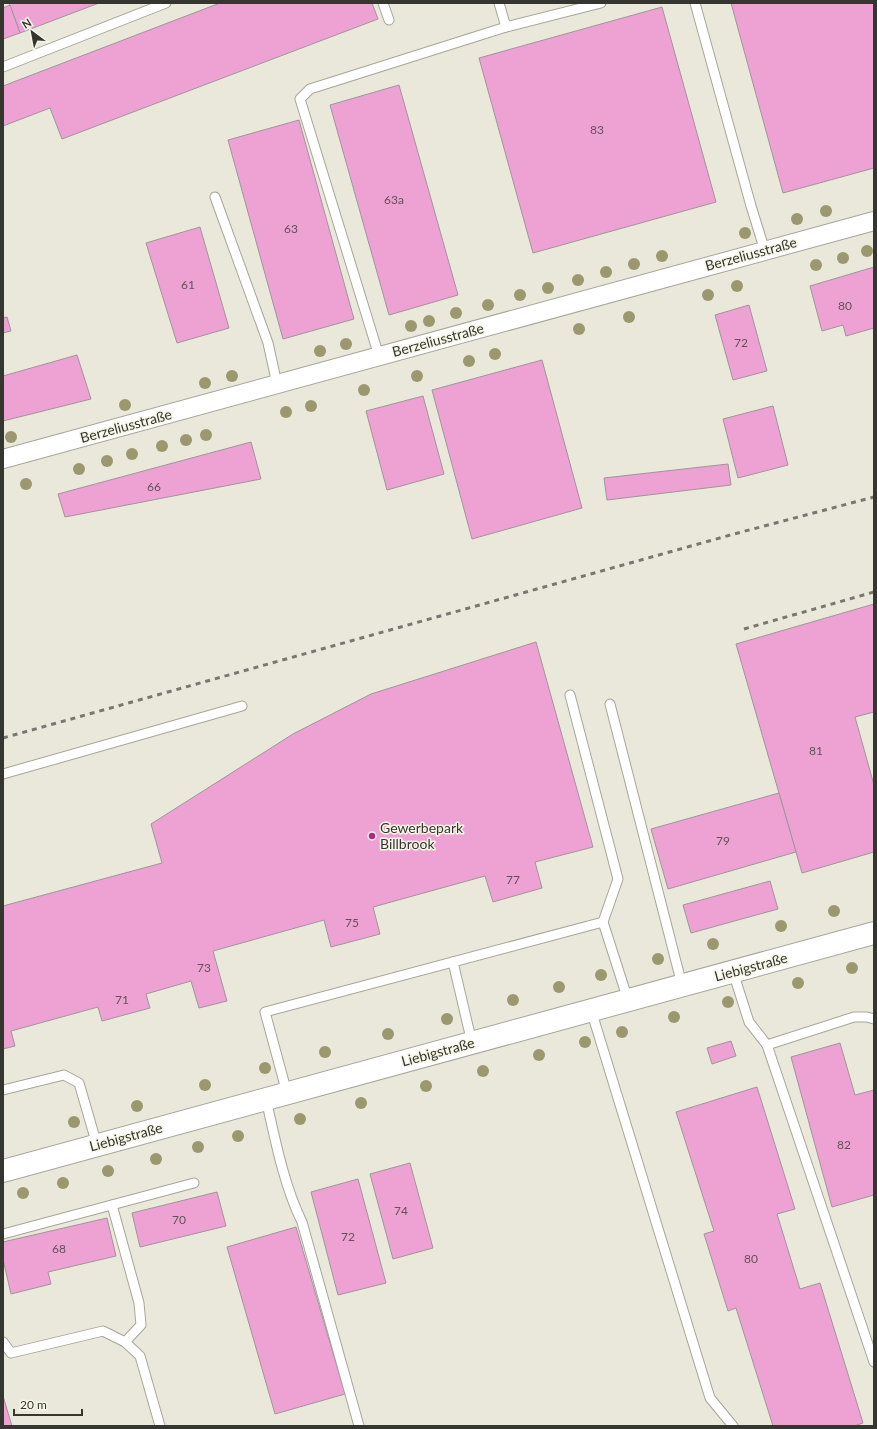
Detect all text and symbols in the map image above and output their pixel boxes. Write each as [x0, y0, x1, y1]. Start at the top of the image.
north arrow [12, 12, 52, 52]
text: N [19, 15, 33, 31]
house number: 83 [590, 122, 604, 137]
house number: 63a [384, 192, 404, 207]
house number: 63 [284, 221, 298, 236]
street label: Berzeliusstraße [703, 233, 799, 274]
house number: 61 [181, 277, 195, 292]
house number: 80 [838, 298, 852, 313]
street label: Berzeliusstraße [390, 319, 486, 360]
house number: 72 [734, 335, 748, 350]
street label: Berzeliusstraße [78, 405, 174, 446]
house number: 66 [147, 479, 161, 494]
house number: 81 [809, 743, 823, 758]
place label: Gewerbepark Billbrook [380, 819, 464, 852]
marker: Gewerbepark Billbrook [367, 831, 377, 841]
house number: 79 [716, 833, 730, 848]
house number: 77 [506, 872, 520, 887]
house number: 75 [345, 915, 359, 930]
street label: Liebigstraße [712, 949, 789, 984]
house number: 73 [197, 960, 211, 975]
house number: 71 [115, 992, 129, 1007]
street label: Liebigstraße [399, 1034, 476, 1069]
street label: Liebigstraße [87, 1119, 164, 1154]
house number: 82 [837, 1137, 851, 1152]
house number: 74 [394, 1203, 408, 1218]
house number: 70 [172, 1212, 186, 1227]
house number: 72 [341, 1229, 355, 1244]
house number: 68 [52, 1241, 66, 1256]
house number: 80 [744, 1251, 758, 1266]
scale bar [14, 1391, 82, 1417]
text: 20 m [20, 1397, 47, 1412]

